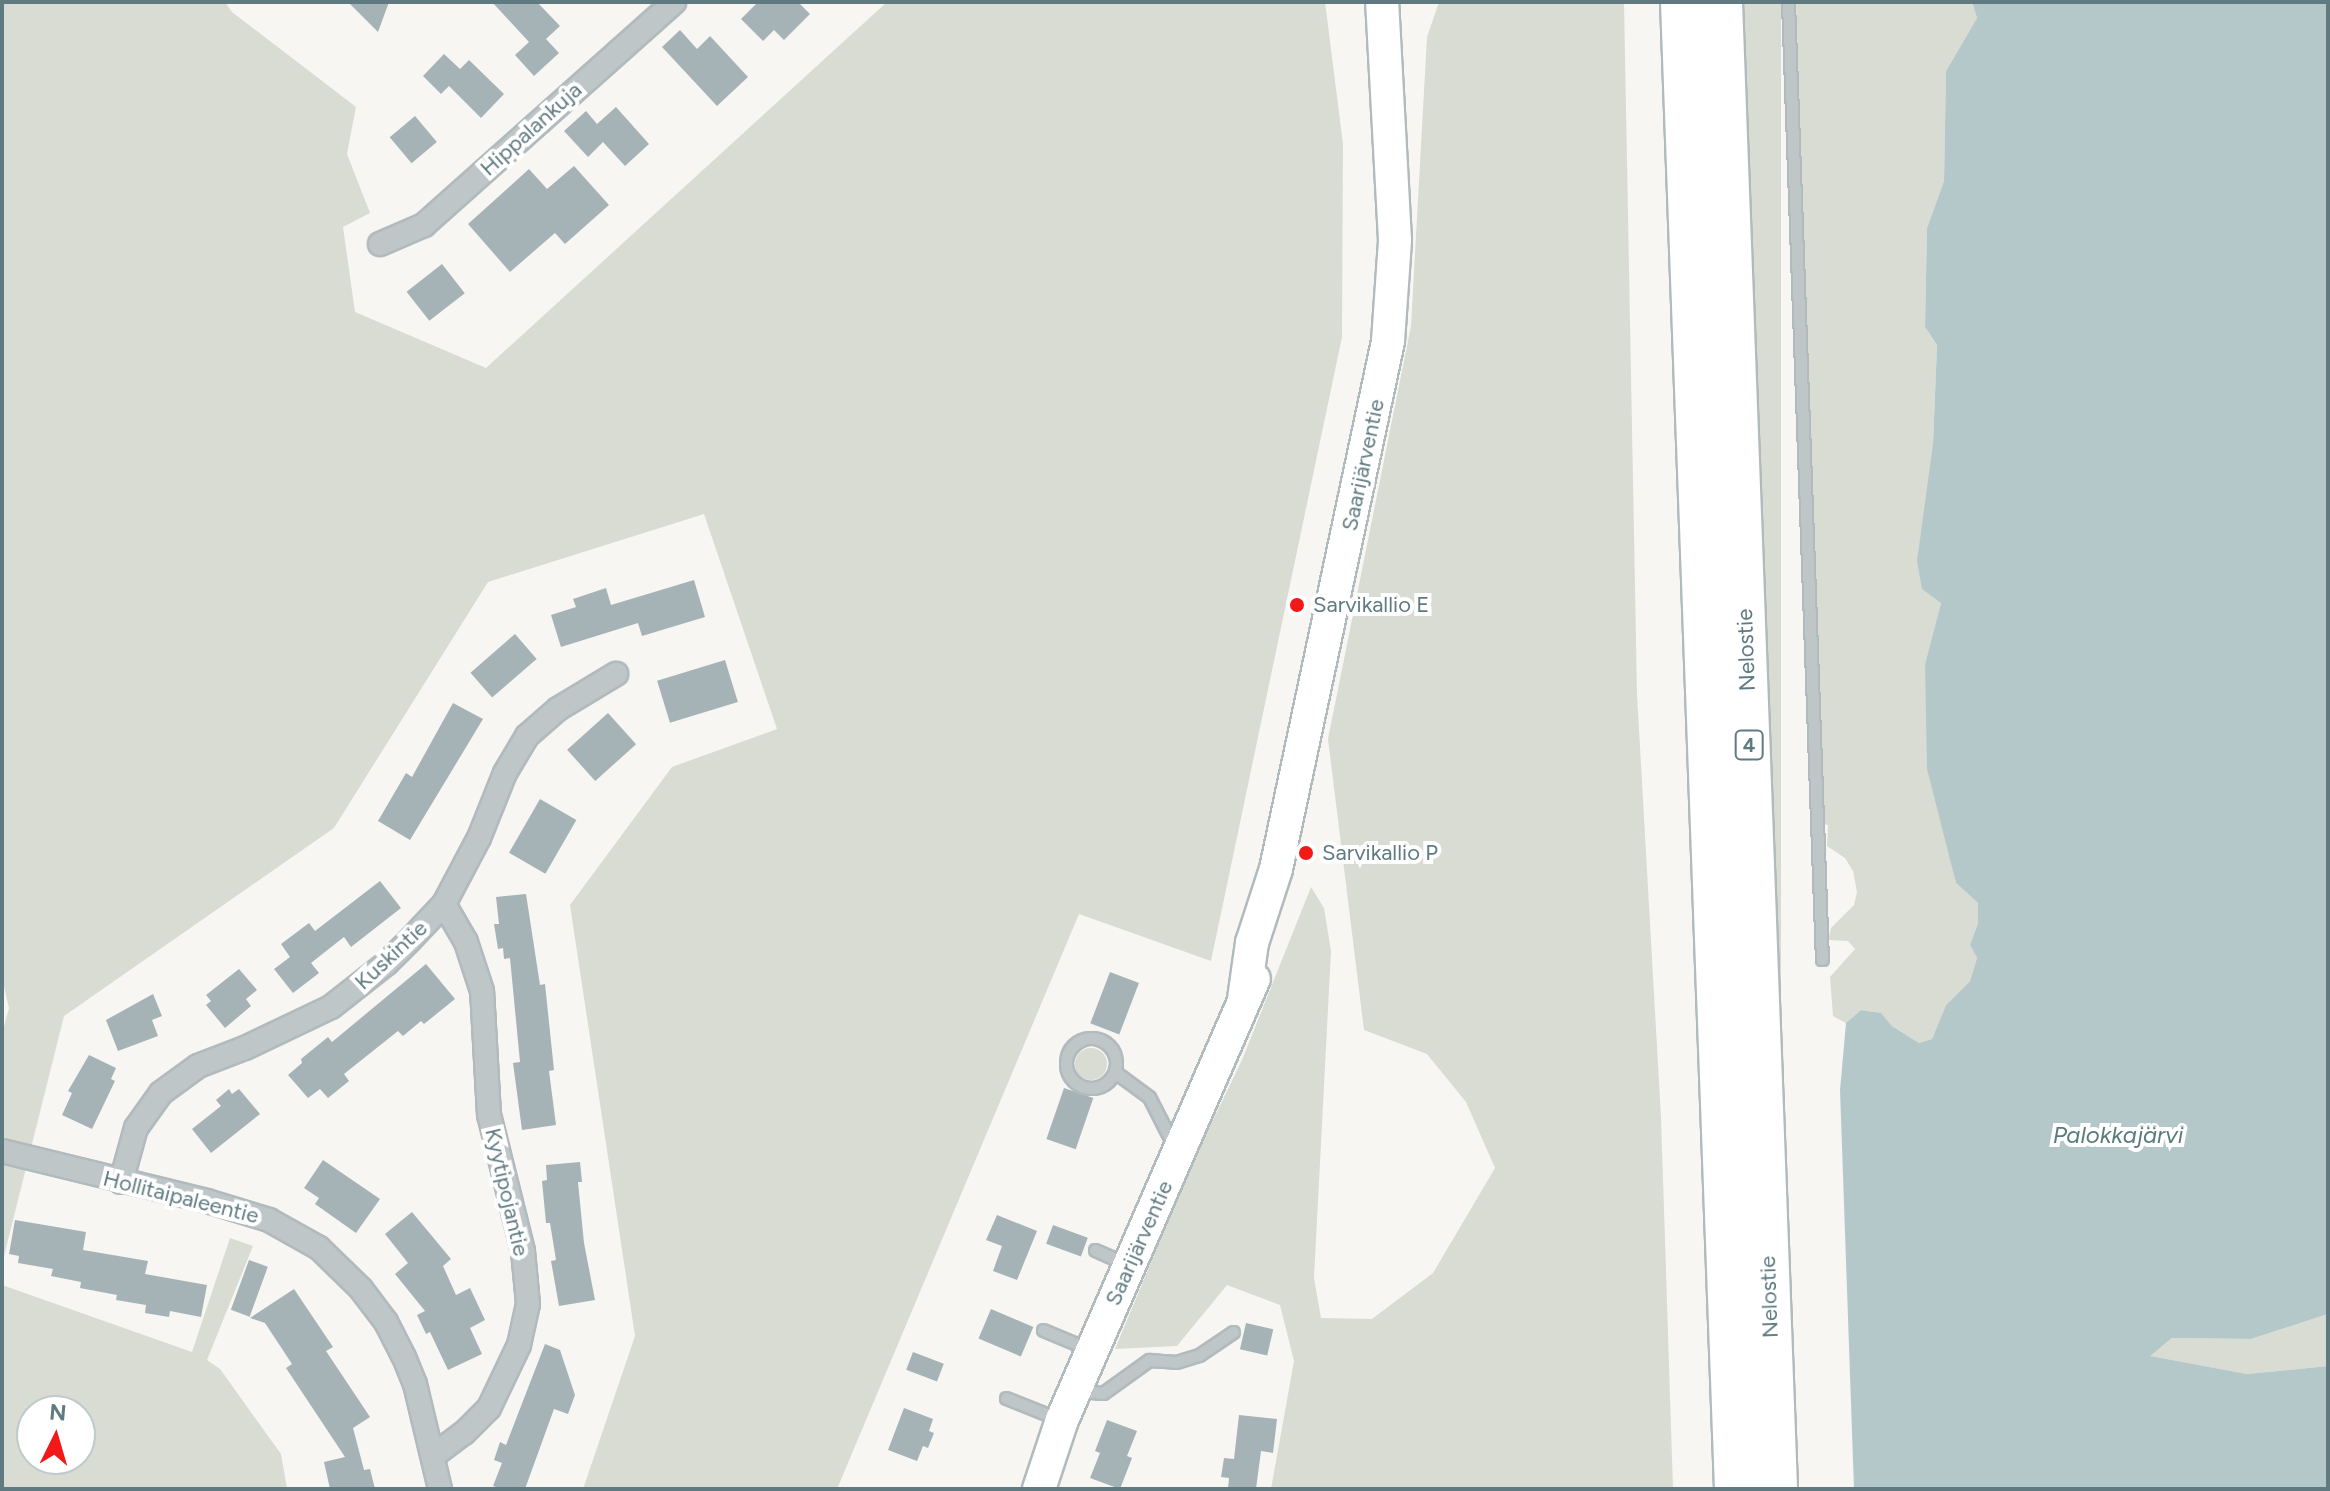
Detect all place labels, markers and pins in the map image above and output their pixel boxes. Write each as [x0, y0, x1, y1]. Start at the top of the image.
place label: Sarvikallio E [1313, 592, 1429, 618]
marker: Sarvikallio E [1288, 596, 1306, 614]
place label: Sarvikallio P [1322, 840, 1438, 866]
marker: Sarvikallio P [1297, 844, 1315, 862]

